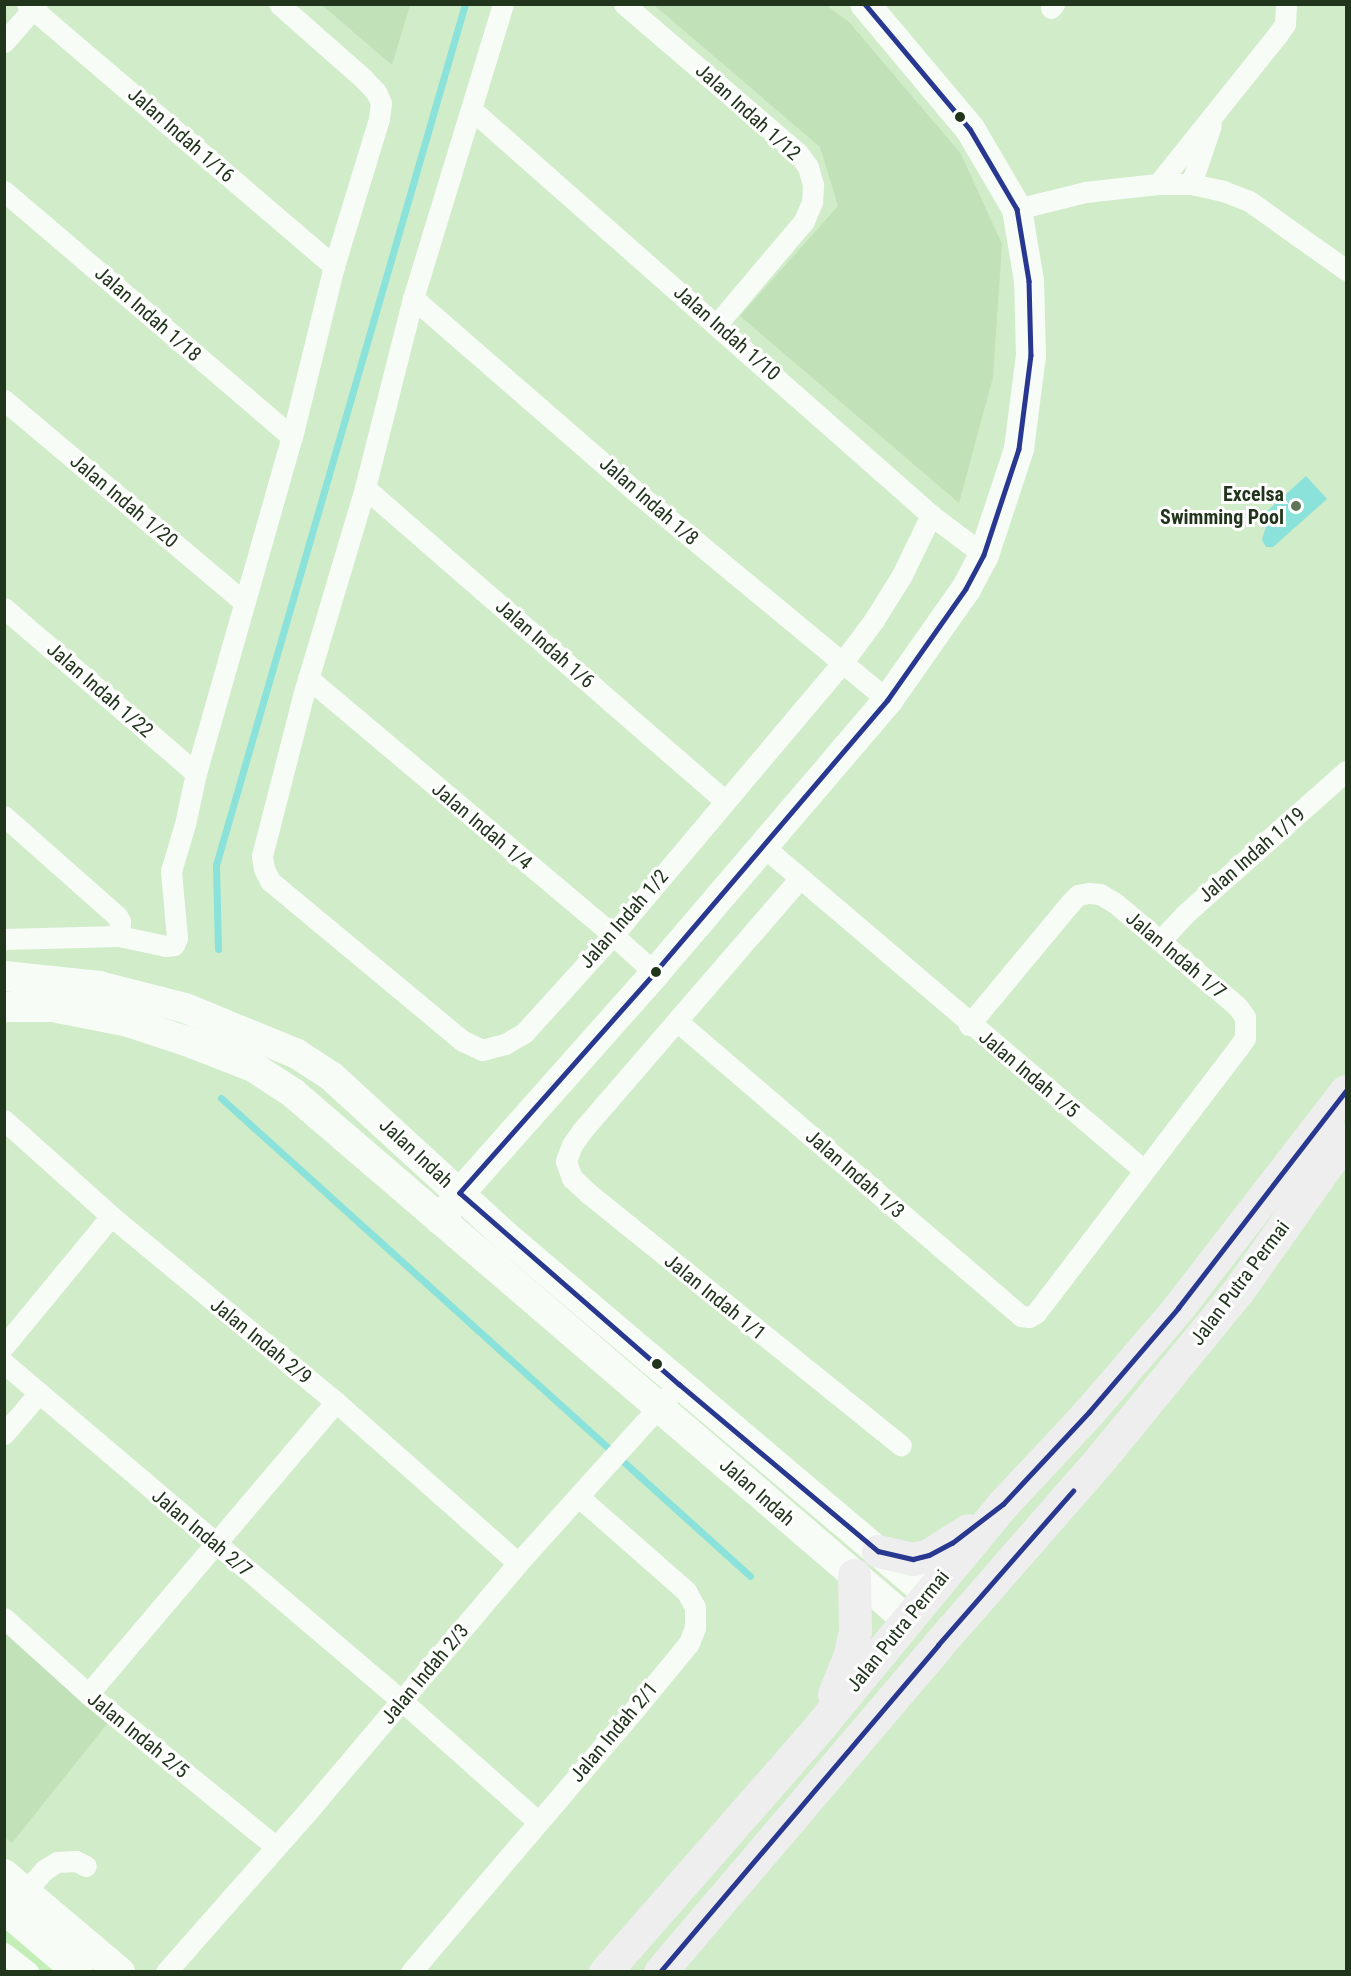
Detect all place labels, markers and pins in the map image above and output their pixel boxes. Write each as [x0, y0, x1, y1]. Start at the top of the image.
unlabelled marker [954, 111, 966, 123]
place label: Excelsa Swimming Pool [1160, 482, 1284, 529]
marker: Excelsa Swimming Pool [1289, 499, 1303, 513]
unlabelled marker [650, 966, 662, 978]
unlabelled marker [651, 1358, 663, 1370]

